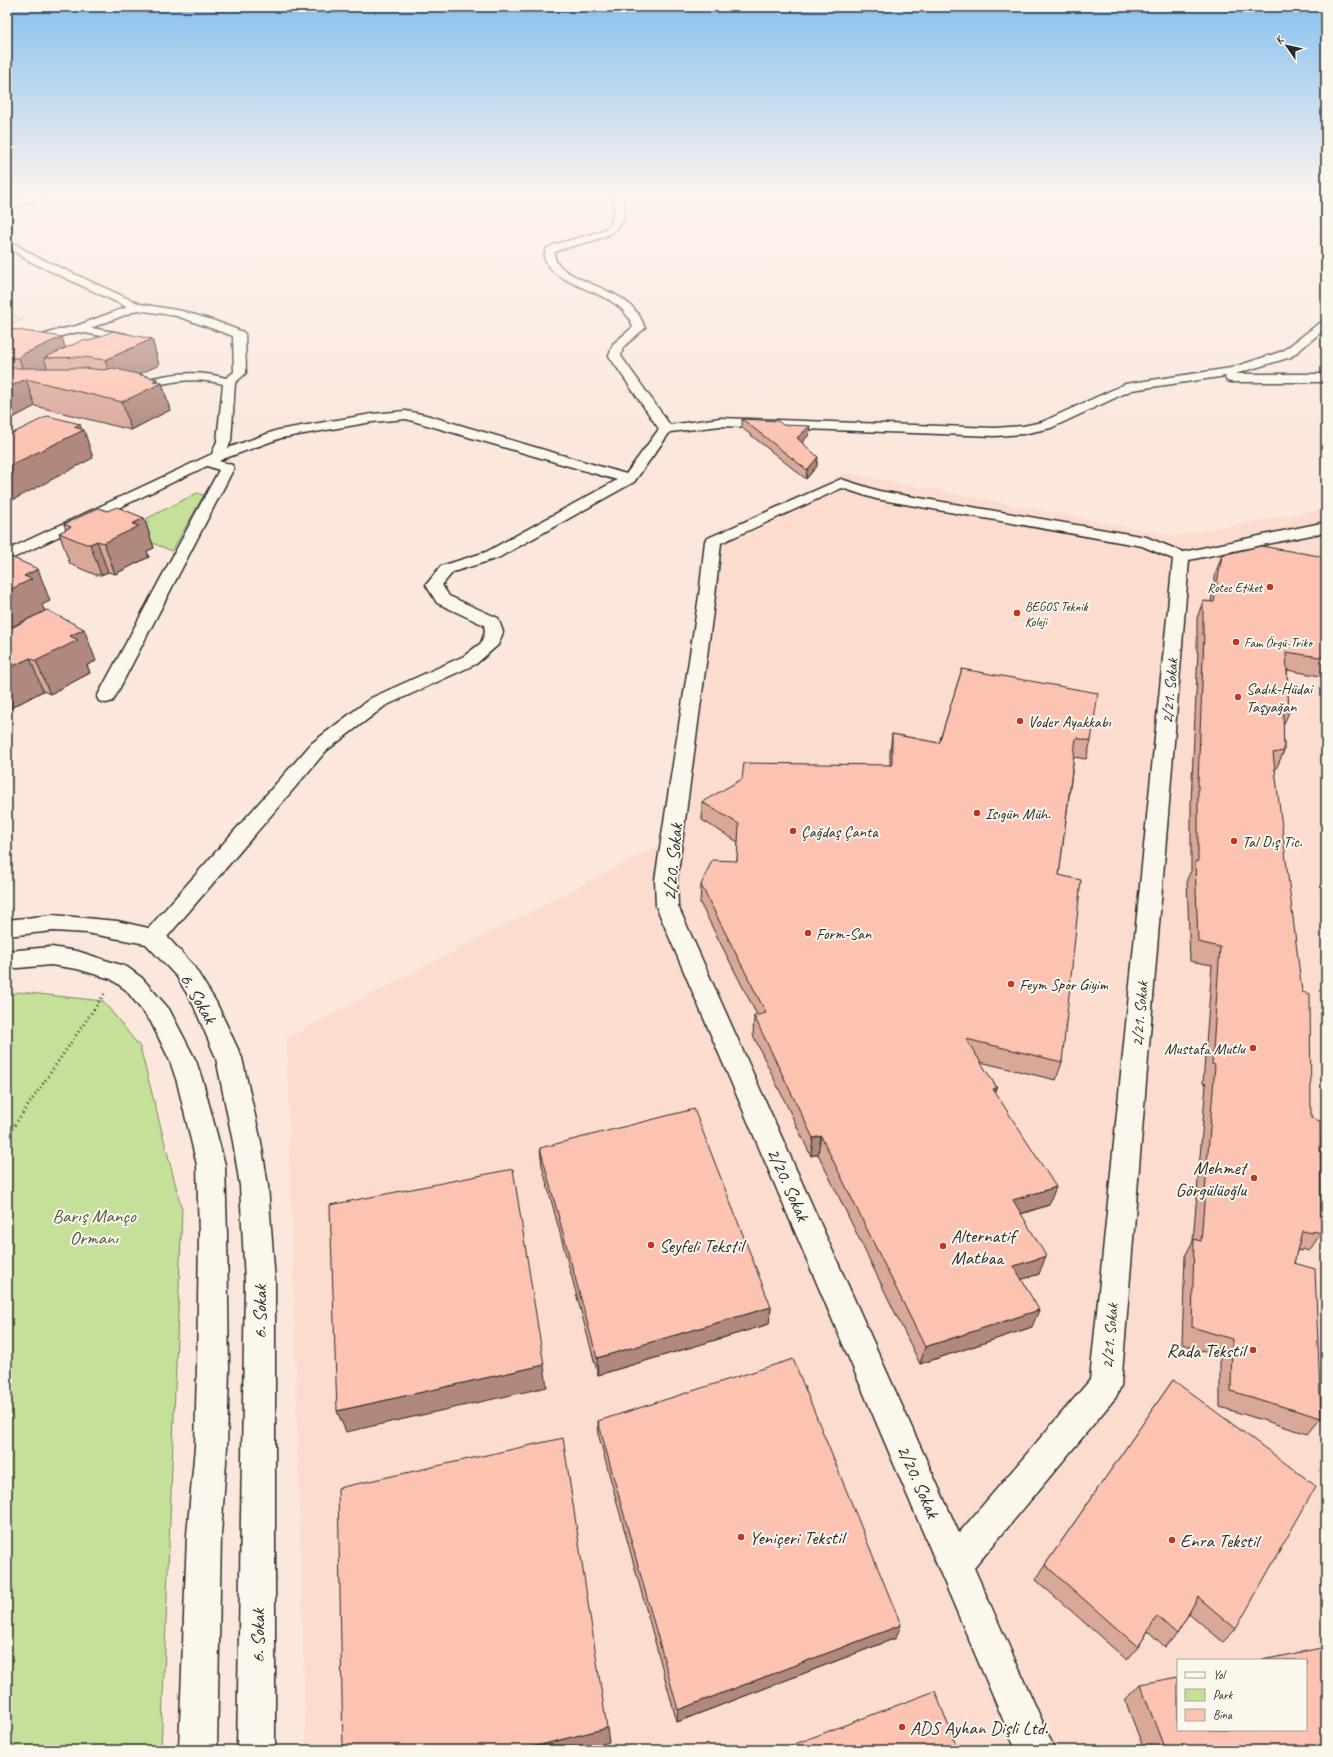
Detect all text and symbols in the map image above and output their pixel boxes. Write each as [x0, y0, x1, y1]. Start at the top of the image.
north arrow [1267, 26, 1307, 66]
text: K [1271, 32, 1287, 47]
place label: Rotec Etiket [1207, 580, 1264, 596]
marker: Rotec Etiket [1265, 582, 1275, 592]
place label: BEGOS Teknik Koleji [1025, 599, 1089, 630]
marker: BEGOS Teknik Koleji [1012, 608, 1022, 618]
place label: Fam Örgü-Triko [1244, 635, 1313, 651]
marker: Fam Örgü-Triko [1231, 637, 1241, 647]
street label: 2/21. Sokak [1157, 657, 1183, 724]
place label: Sadık-Hüdai Taşyağan [1246, 679, 1314, 717]
marker: Sadık-Hüdai Taşyağan [1233, 692, 1243, 702]
place label: Voder Ayakkabı [1028, 712, 1112, 732]
marker: Voder Ayakkabı [1015, 716, 1025, 726]
place label: Isıgün Müh. [985, 804, 1051, 824]
marker: Isıgün Müh. [972, 808, 982, 818]
street label: 2/20. Sokak [658, 821, 688, 902]
place label: Çağdaş Çanta [801, 822, 879, 842]
marker: Çağdaş Çanta [788, 826, 798, 836]
place label: Tal Dış Tic. [1242, 832, 1303, 852]
marker: Tal Dış Tic. [1229, 836, 1239, 846]
place label: Form-San [816, 924, 872, 944]
marker: Form-San [803, 928, 813, 938]
street label: 6. Sokak [174, 969, 223, 1029]
place label: Feym Spor Giyim [1019, 975, 1109, 995]
marker: Feym Spor Giyim [1006, 979, 1016, 989]
street label: 2/21. Sokak [1127, 980, 1153, 1047]
place label: Mustafa Mutlu [1164, 1039, 1246, 1059]
marker: Mustafa Mutlu [1248, 1043, 1258, 1053]
street label: 2/20. Sokak [761, 1144, 815, 1226]
place label: Mehmet Görgülüoğlu [1175, 1156, 1249, 1202]
marker: Mehmet Görgülüoğlu [1249, 1173, 1259, 1183]
park label: Barış Manço Ormanı [52, 1204, 137, 1250]
place label: Alternatif Matbaa [951, 1224, 1019, 1270]
place label: Seyfeli Tekstil [659, 1234, 747, 1258]
marker: Seyfeli Tekstil [646, 1240, 656, 1250]
marker: Alternatif Matbaa [938, 1241, 948, 1251]
street label: 6. Sokak [248, 1284, 272, 1339]
street label: 2/21. Sokak [1097, 1302, 1123, 1369]
place label: Rada Tekstil [1167, 1339, 1249, 1363]
marker: Rada Tekstil [1248, 1345, 1258, 1355]
street label: 2/20. Sokak [891, 1441, 945, 1523]
place label: Yeniçeri Tekstil [749, 1526, 848, 1550]
place label: Enra Tekstil [1180, 1529, 1262, 1553]
marker: Yeniçeri Tekstil [736, 1532, 746, 1542]
marker: Enra Tekstil [1167, 1535, 1177, 1545]
street label: 6. Sokak [246, 1608, 270, 1663]
legend [1177, 1659, 1307, 1731]
text: Yol [1213, 1667, 1227, 1683]
text: Park [1213, 1687, 1234, 1703]
text: Bina [1213, 1707, 1233, 1723]
place label: ADS Ayhan Dişli Ltd. [910, 1716, 1048, 1740]
marker: ADS Ayhan Dişli Ltd. [897, 1722, 907, 1732]

